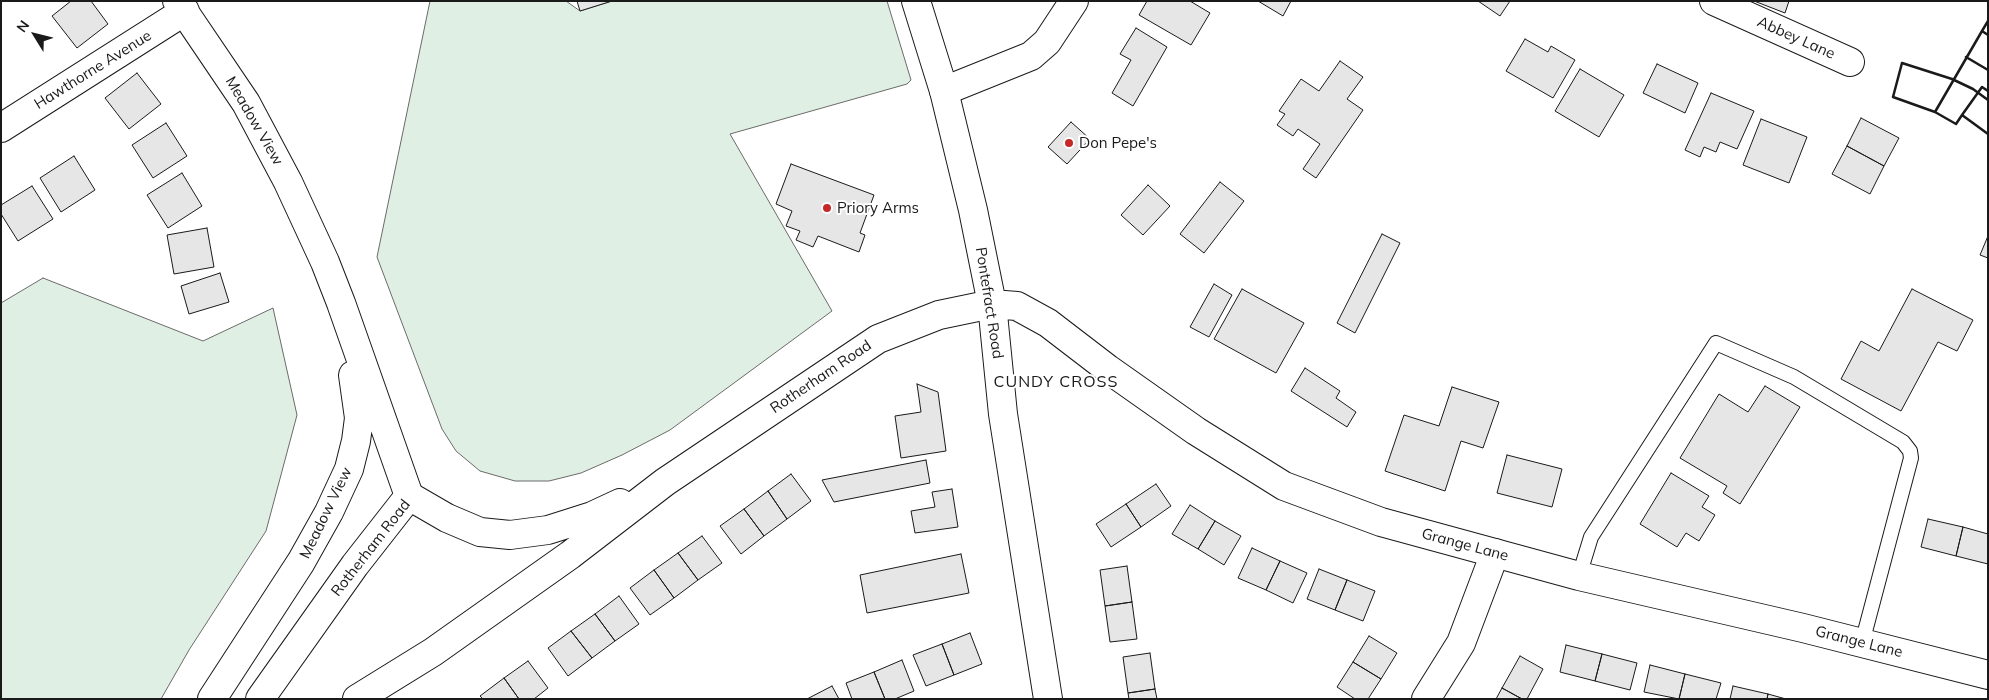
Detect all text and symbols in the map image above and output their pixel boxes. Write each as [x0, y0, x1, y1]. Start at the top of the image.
north arrow [10, 10, 60, 60]
street label: Abbey Lane [1754, 13, 1838, 63]
text: N [12, 17, 33, 36]
street label: Hawthorne Avenue [31, 27, 155, 113]
street label: Meadow View [221, 73, 287, 169]
place label: Don Pepe's [1079, 134, 1157, 152]
marker: Don Pepe's [1063, 137, 1075, 149]
place label: Priory Arms [837, 199, 919, 217]
marker: Priory Arms [821, 202, 833, 214]
street label: Pontefract Road [971, 246, 1007, 360]
street label: Rotherham Road [767, 337, 875, 417]
district label: CUNDY CROSS [992, 372, 1120, 392]
street label: Meadow View [296, 464, 356, 562]
street label: Rotherham Road [328, 496, 414, 600]
street label: Grange Lane [1420, 525, 1510, 565]
street label: Grange Lane [1813, 622, 1905, 662]

